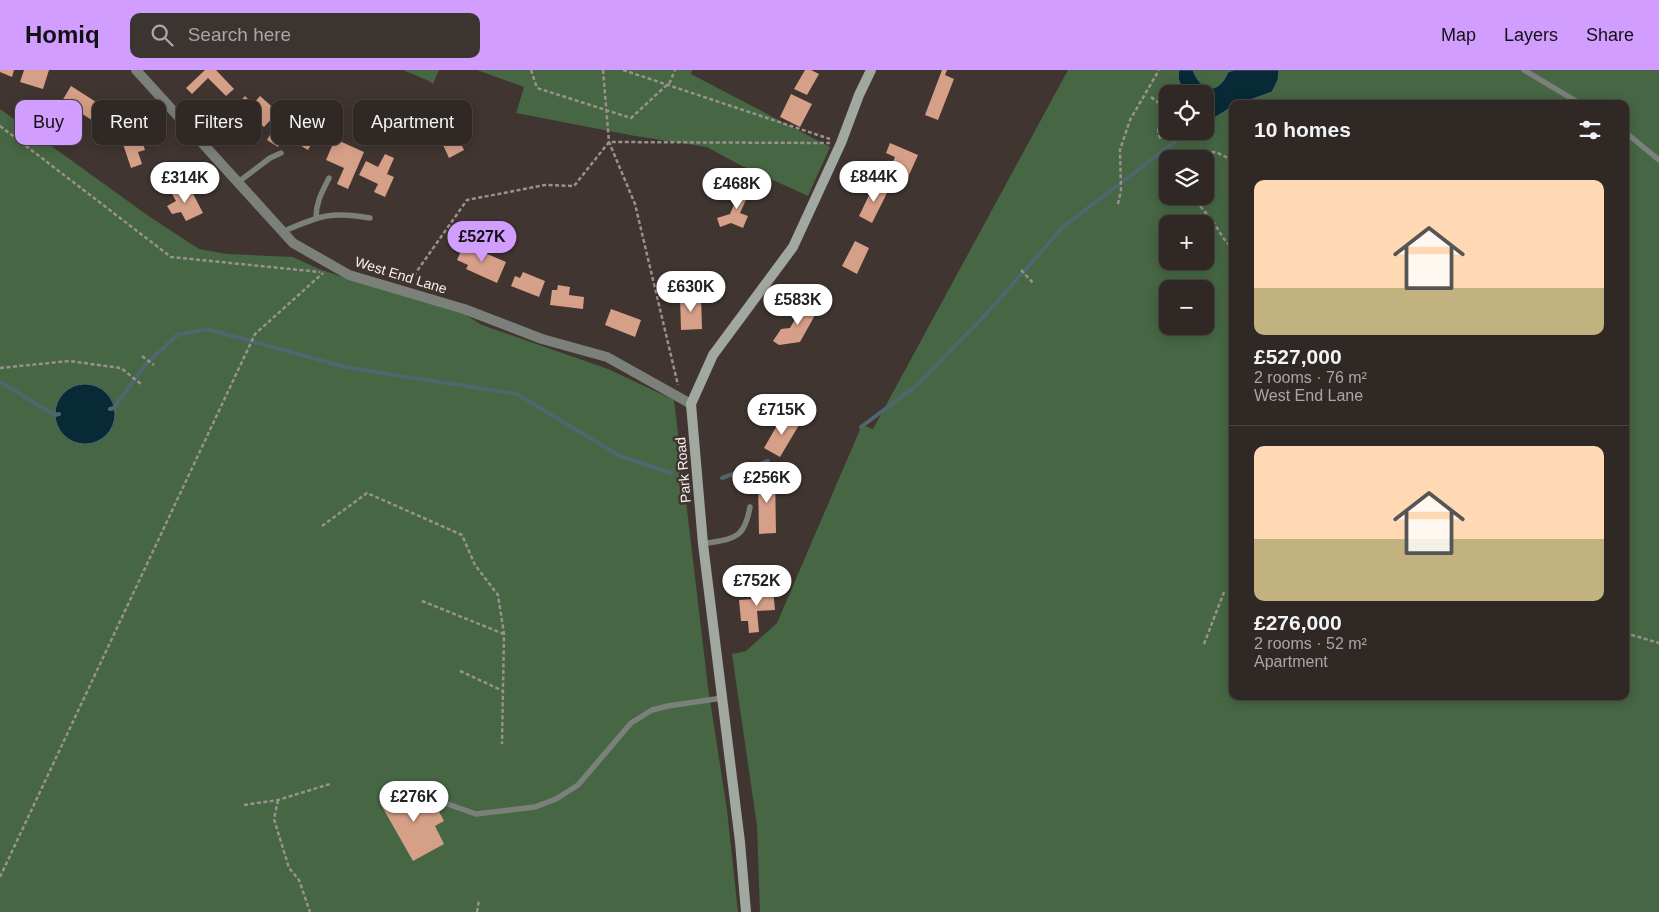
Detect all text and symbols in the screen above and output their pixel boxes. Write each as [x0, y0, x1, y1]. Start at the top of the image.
search box [130, 13, 480, 58]
text: Homiq [25, 21, 100, 48]
icon: search [148, 21, 176, 49]
text: Search here [188, 24, 291, 45]
text: Map [1441, 25, 1476, 45]
text: Layers [1504, 25, 1558, 45]
text: Share [1586, 25, 1634, 45]
map controls [1159, 85, 1214, 335]
button: locate [1159, 85, 1214, 140]
chip: Buy [15, 100, 82, 145]
chip: Rent [92, 100, 166, 145]
chip: Filters [176, 100, 261, 145]
chip: New [271, 100, 343, 145]
chip: Apartment [353, 100, 472, 145]
icon: filters [1576, 116, 1604, 144]
text: 10 homes [1254, 118, 1351, 141]
button: layers [1159, 150, 1214, 205]
pin: £844K [839, 160, 909, 203]
pin: £314K [150, 162, 220, 204]
pin: £468K [702, 168, 772, 210]
text: £844K [850, 168, 898, 185]
text: £314K [161, 169, 209, 186]
text: £468K [713, 175, 761, 192]
icon: home [1384, 213, 1474, 303]
button: + [1159, 215, 1214, 270]
pin: £527K [447, 220, 517, 263]
text: £527K [458, 228, 506, 245]
street label: West End Lane [353, 253, 449, 297]
pin: £630K [656, 270, 726, 313]
text: £630K [667, 278, 715, 295]
button: − [1159, 280, 1214, 335]
pin: £583K [763, 284, 833, 326]
text: £583K [774, 291, 822, 308]
text: £527,000 [1254, 345, 1342, 368]
text: 2 rooms · 76 m² [1254, 369, 1367, 386]
text: West End Lane [1254, 387, 1363, 404]
pin: £715K [747, 394, 817, 436]
text: £715K [758, 401, 806, 418]
street label: Park Road [672, 436, 694, 504]
pin: £256K [732, 462, 802, 504]
text: £256K [743, 469, 791, 486]
icon: home [1384, 478, 1474, 568]
pin: £752K [722, 564, 792, 607]
text: £752K [733, 572, 781, 589]
text: £276,000 [1254, 611, 1342, 634]
text: 2 rooms · 52 m² [1254, 635, 1367, 652]
text: Apartment [1254, 653, 1328, 670]
pin: £276K [379, 780, 449, 823]
text: £276K [390, 788, 438, 805]

